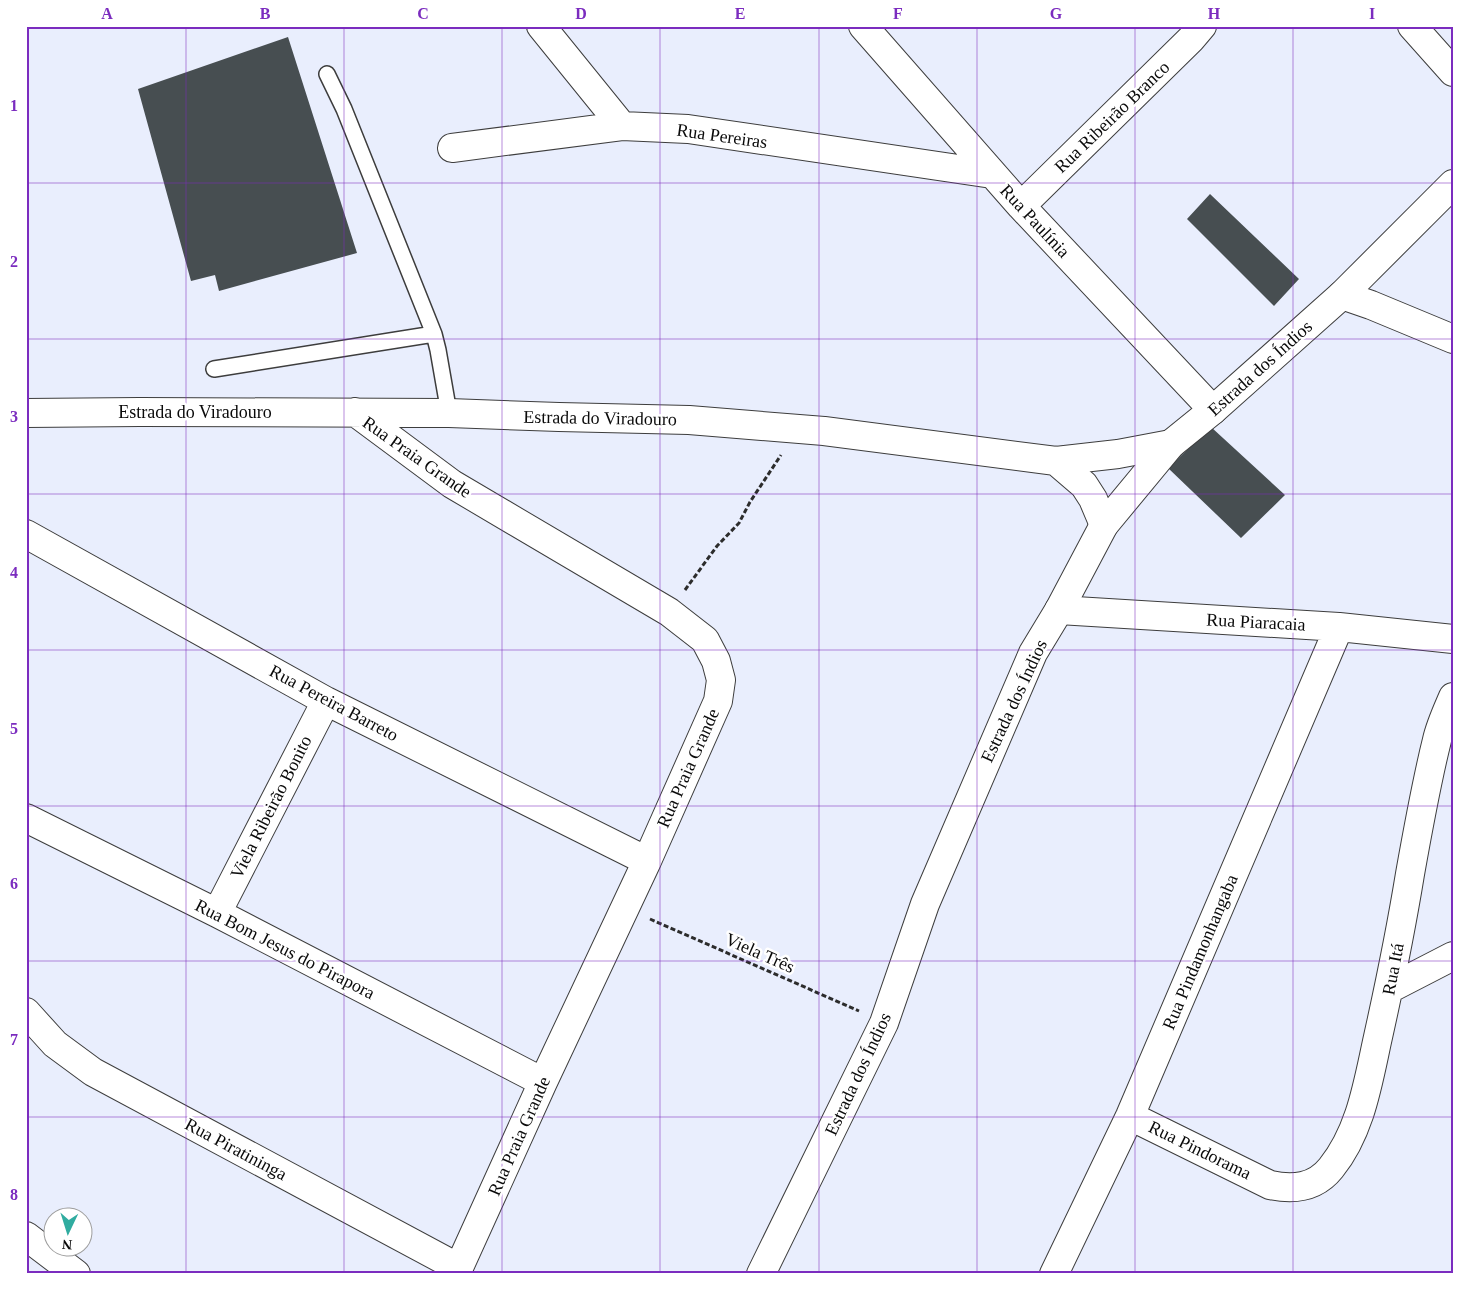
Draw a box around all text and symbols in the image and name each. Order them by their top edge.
text: A [101,5,113,22]
text: B [260,5,271,22]
text: C [417,5,429,22]
text: D [575,5,587,22]
text: E [735,5,745,22]
text: F [893,5,903,22]
text: G [1050,5,1063,22]
text: H [1208,5,1221,22]
text: I [1369,5,1375,22]
street label: Rua Ribeirão Branco [1050,57,1174,177]
text: 1 [10,97,18,114]
street label: Rua Pereiras [675,120,769,152]
street label: Rua Paulínia [996,180,1074,262]
text: 2 [10,253,18,270]
street label: Estrada dos Índios [1203,315,1316,420]
street label: Estrada do Viradouro [118,402,272,422]
street label: Estrada do Viradouro [523,407,677,429]
text: 3 [10,408,18,425]
street label: Rua Praia Grande [359,412,475,502]
text: 4 [10,564,18,581]
street label: Rua Piaracaia [1206,609,1306,635]
street label: Estrada dos Índios [976,636,1051,765]
street label: Rua Pereira Barreto [266,661,402,745]
street label: Rua Praia Grande [653,705,723,831]
text: 5 [10,720,18,737]
street label: Viela Ribeirão Bonito [226,732,316,882]
street label: Rua Pindamonhangaba [1158,871,1242,1033]
text: 6 [10,875,18,892]
street label: Rua Bom Jesus do Pirapora [192,895,378,1003]
street label: Viela Três [722,929,798,977]
street label: Rua Itá [1378,941,1408,997]
street label: Estrada dos Índios [820,1009,895,1138]
text: 7 [10,1031,18,1048]
street label: Rua Praia Grande [484,1073,554,1199]
street label: Rua Piratininga [182,1114,290,1184]
street label: Rua Pindorama [1146,1117,1254,1183]
text: 8 [10,1186,18,1203]
north arrow [42,1208,92,1258]
text: N [62,1237,73,1252]

